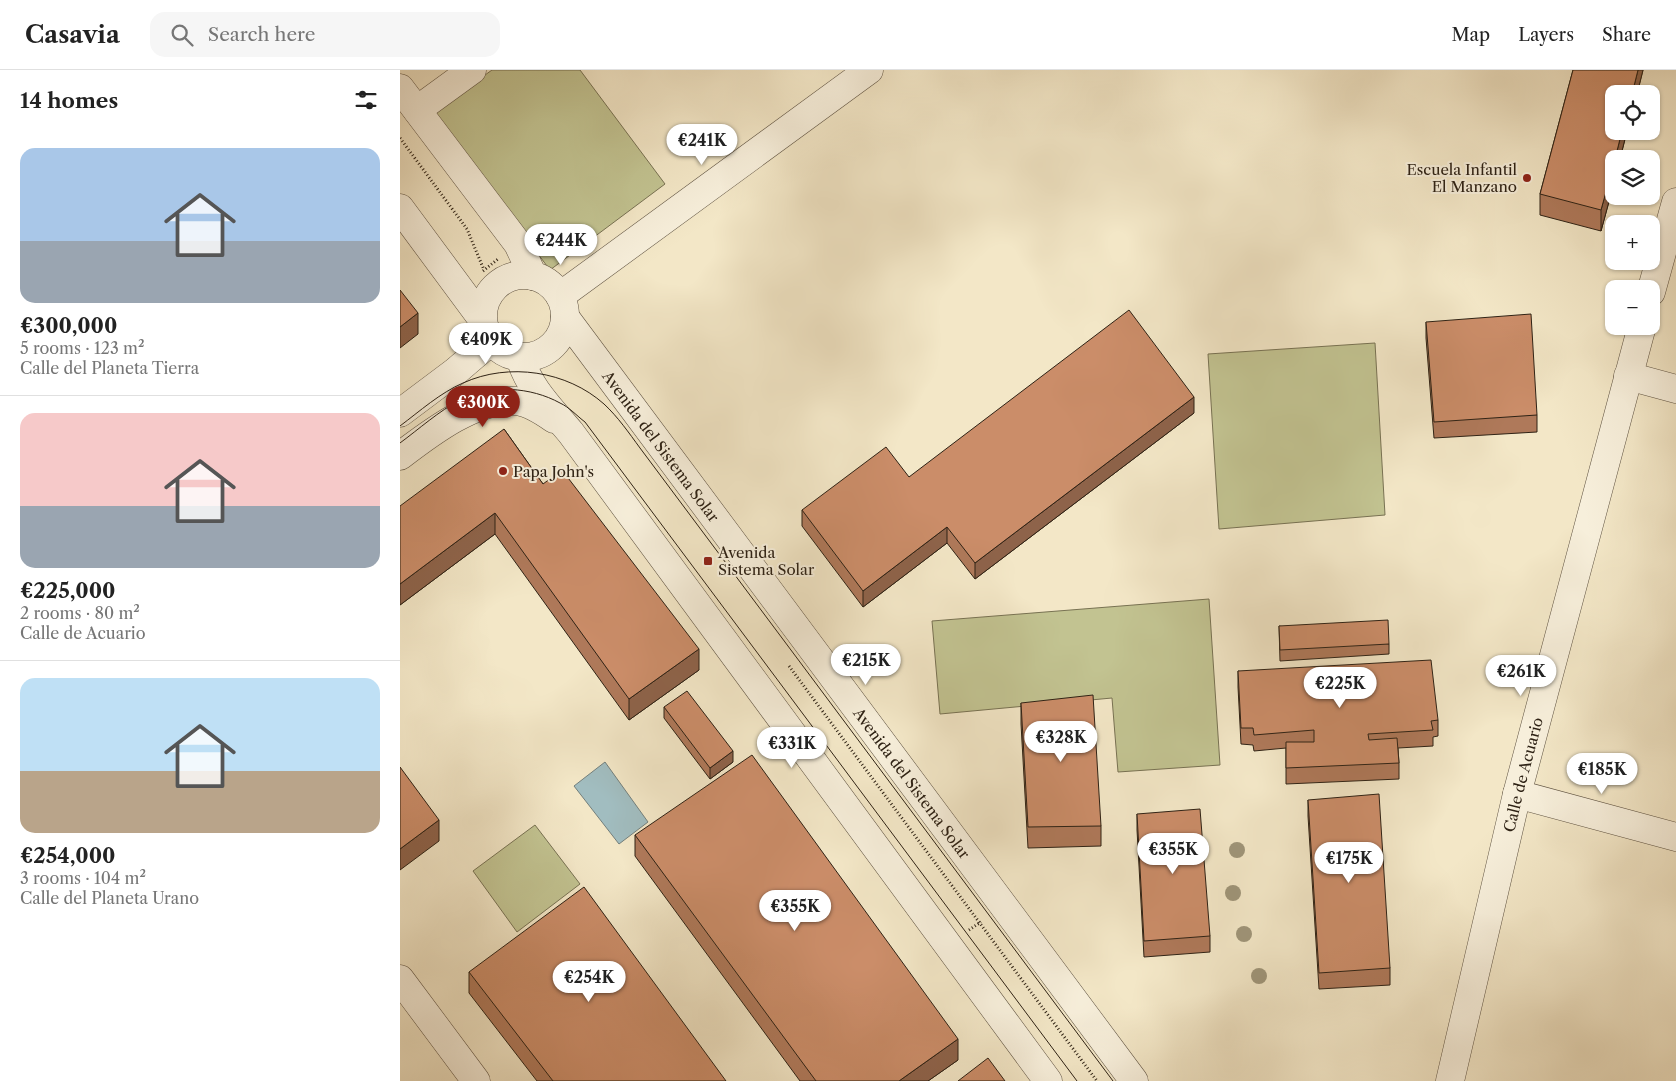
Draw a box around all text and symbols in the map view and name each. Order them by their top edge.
search box [150,12,500,57]
text: Casavia [25,20,120,49]
icon: search [168,21,196,49]
text: Search here [208,23,315,46]
text: Map [1452,24,1490,46]
text: Layers [1518,24,1574,46]
text: Share [1602,24,1651,46]
map controls [1605,85,1660,335]
button: locate [1605,85,1660,140]
icon: filters [352,86,380,114]
text: 14 homes [20,88,118,113]
pin: €241K [667,124,737,166]
text: €241K [677,130,727,150]
button: layers [1605,150,1660,205]
place label: Escuela Infantil El Manzano [1406,160,1518,196]
marker: Escuela Infantil El Manzano [1521,172,1533,184]
icon: home [155,180,245,270]
button: + [1605,215,1660,270]
pin: €244K [526,224,596,266]
text: €244K [535,230,587,250]
button: − [1605,280,1660,335]
text: €300,000 [20,313,117,338]
pin: €409K [451,322,521,365]
text: €409K [460,329,512,349]
text: 5 rooms · 123 m² [20,338,144,358]
text: Calle del Planeta Tierra [20,358,199,378]
street label: Avenida del Sistema Solar [598,366,724,526]
pin: €300K [448,386,518,428]
text: €300K [457,392,509,412]
icon: home [155,446,245,536]
place label: Papa John's [513,462,594,481]
marker: Papa John's [497,465,509,477]
place label: Avenida Sistema Solar [717,543,815,579]
marker: Avenida Sistema Solar [702,555,714,567]
text: €225,000 [20,578,115,603]
text: 2 rooms · 80 m² [20,603,140,623]
text: Calle de Acuario [20,623,146,643]
pin: €215K [831,644,901,686]
text: €215K [842,650,890,670]
pin: €261K [1486,654,1556,697]
text: €261K [1496,661,1546,681]
pin: €225K [1305,666,1375,709]
text: €225K [1315,673,1365,693]
street label: Avenida del Sistema Solar [849,703,975,863]
icon: home [155,711,245,801]
street label: Calle de Acuario [1499,715,1547,834]
pin: €328K [1026,720,1096,763]
pin: €331K [757,726,827,769]
text: €328K [1035,727,1087,747]
text: €331K [768,733,816,753]
pin: €185K [1567,752,1637,795]
text: €185K [1578,759,1626,779]
pin: €355K [1138,832,1208,875]
text: €355K [1148,839,1198,859]
pin: €175K [1314,842,1384,884]
text: €254,000 [20,843,115,868]
text: €175K [1325,848,1373,868]
text: 3 rooms · 104 m² [20,868,146,888]
text: Calle del Planeta Urano [20,888,199,908]
pin: €355K [760,890,830,932]
text: €355K [770,896,820,916]
pin: €254K [554,960,624,1003]
text: €254K [564,967,614,987]

